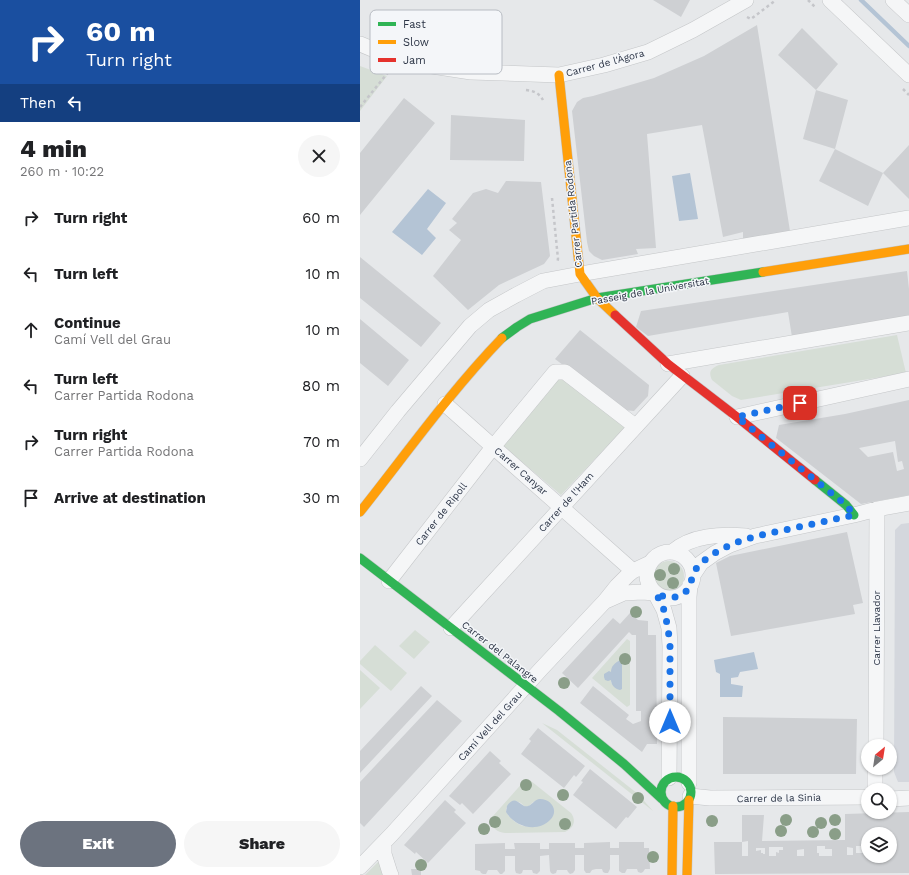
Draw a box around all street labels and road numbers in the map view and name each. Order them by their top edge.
street label: Carrer de l'Àgora [565,47,646,79]
street label: Carrer Partida Rodona [562,160,584,268]
street label: Passeig de la Universitat [590,275,710,307]
street label: Carrer Canyar [492,445,550,497]
street label: Carrer de l'Ham [536,470,596,534]
street label: Carrer de Ripoll [413,480,469,548]
street label: Carrer Llavador [871,590,882,666]
street label: Carrer del Palangre [460,619,540,685]
street label: Camí Vell del Grau [456,689,524,763]
street label: Carrer de la Sinia [737,792,822,804]

